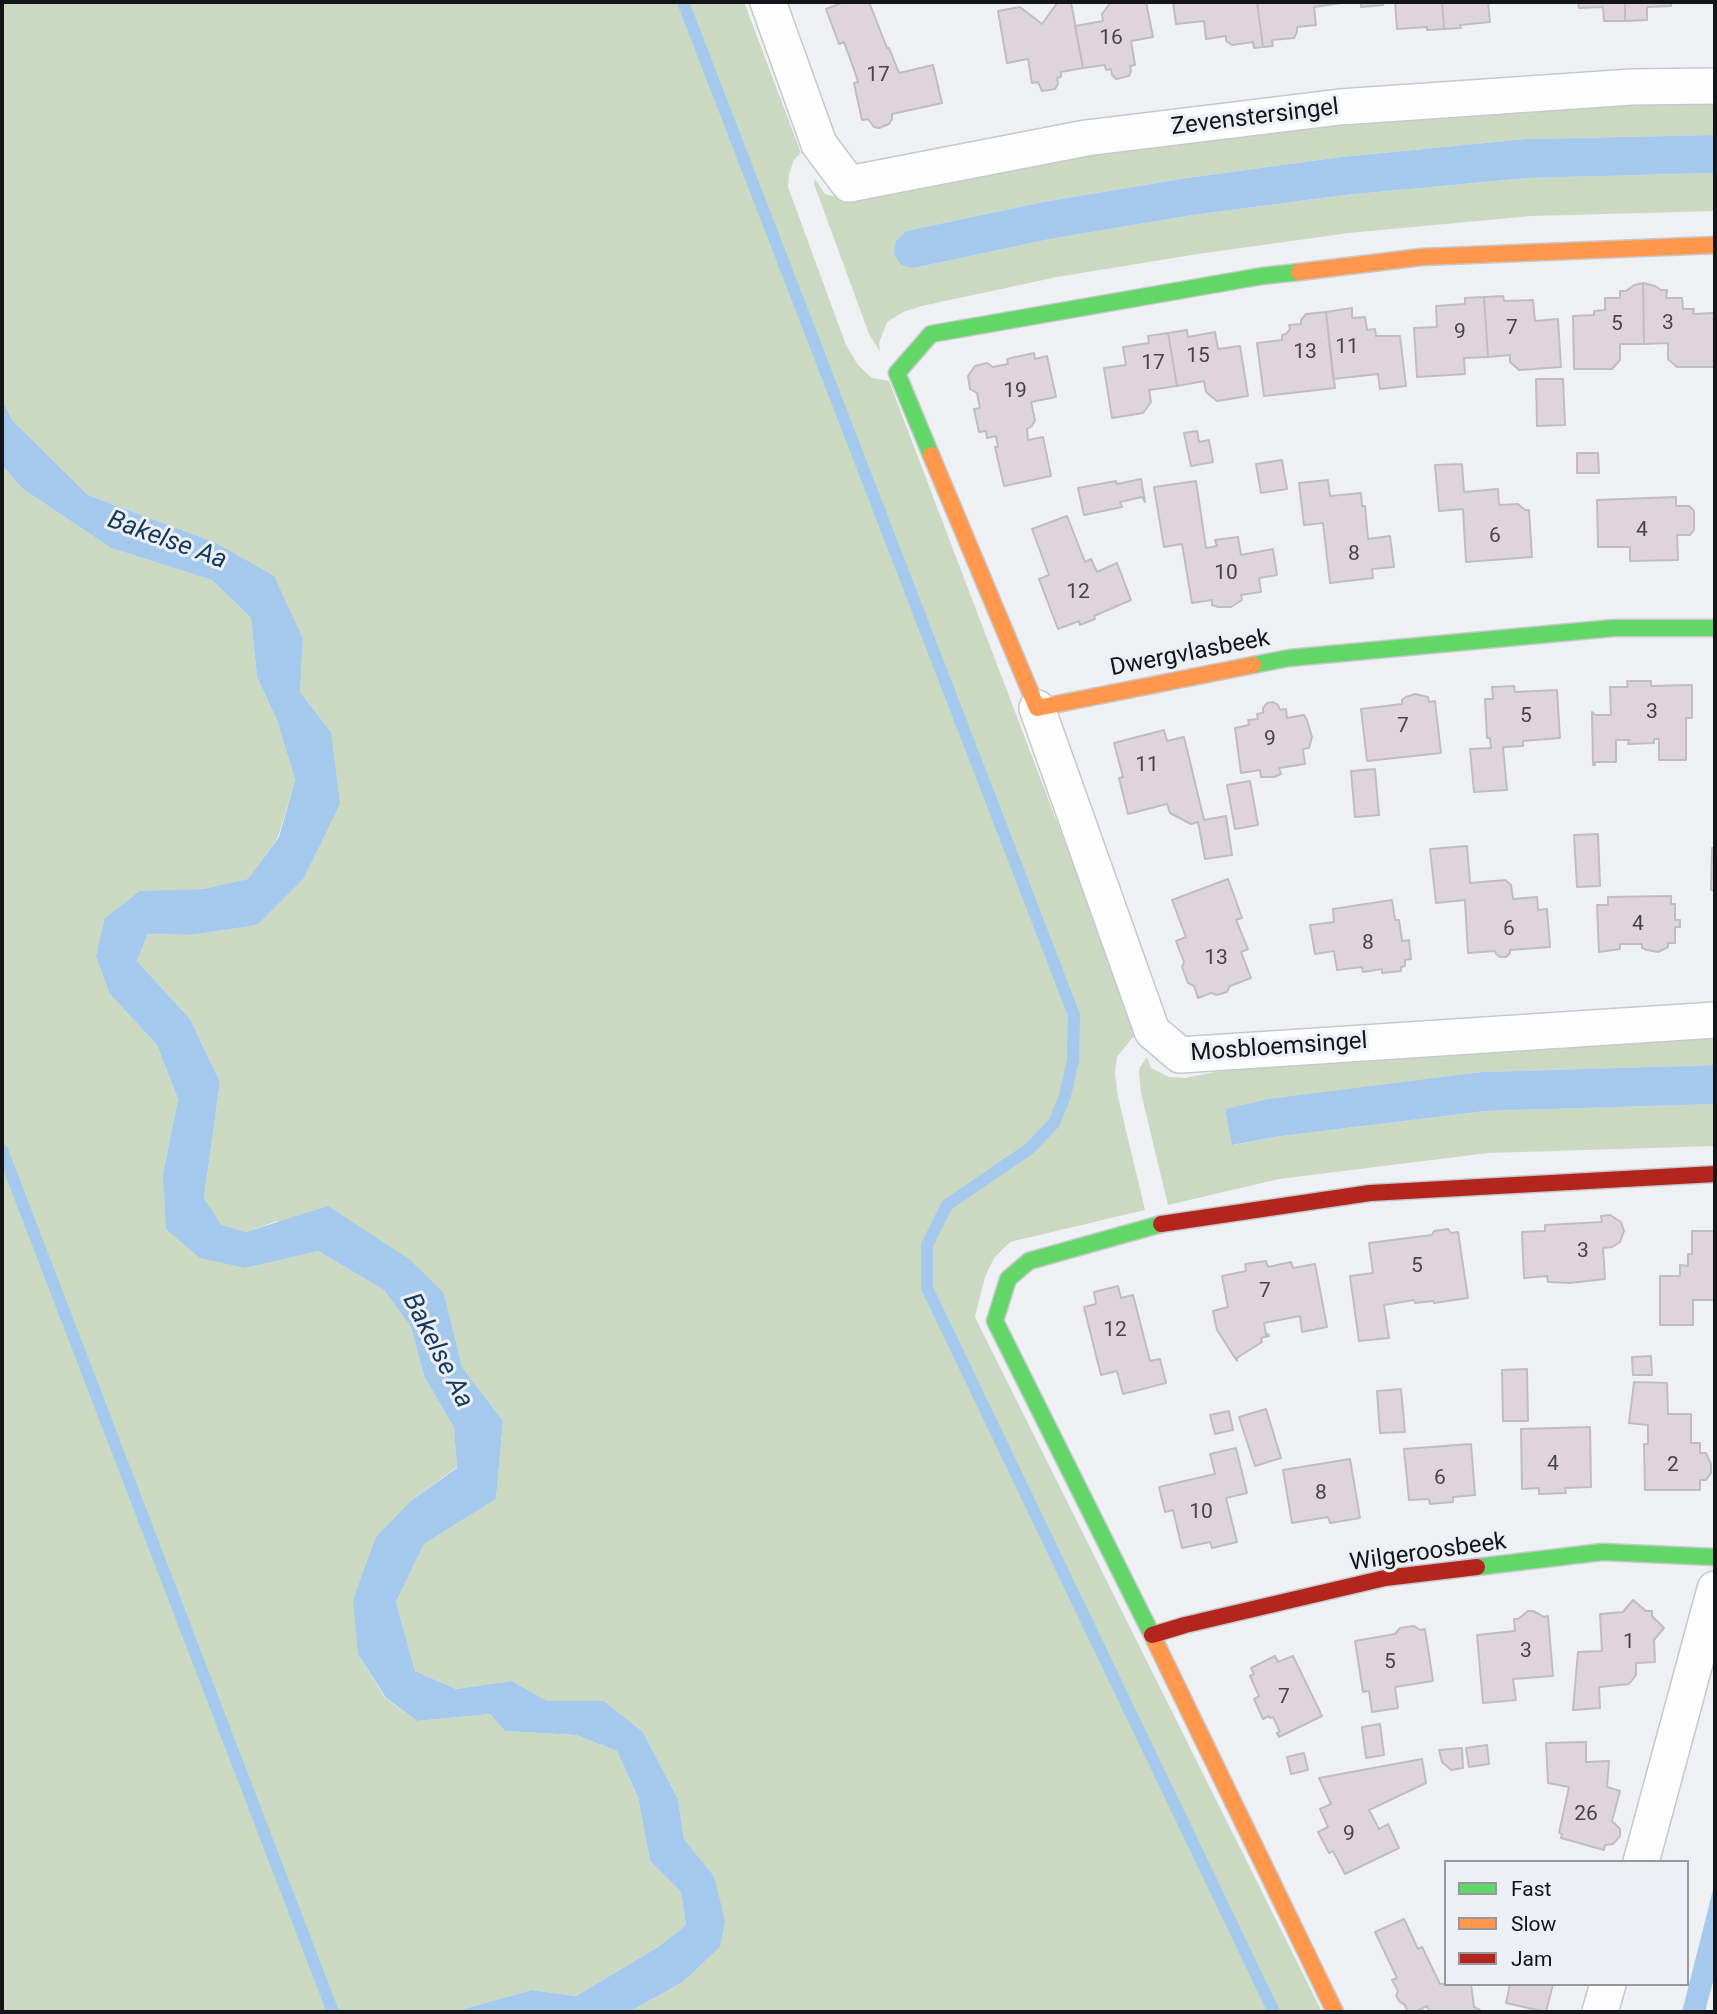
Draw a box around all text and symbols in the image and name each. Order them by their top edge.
house number: 16 [1099,26,1123,52]
house number: 17 [866,63,890,89]
street label: Zevenstersingel [1169,93,1341,143]
house number: 3 [1662,311,1674,337]
house number: 5 [1611,312,1623,338]
house number: 7 [1506,316,1518,342]
house number: 9 [1454,320,1466,346]
house number: 11 [1335,335,1359,361]
house number: 13 [1293,340,1317,366]
house number: 15 [1186,344,1210,370]
house number: 17 [1141,351,1165,377]
house number: 19 [1003,379,1027,405]
water label: Bakelse Aa [103,505,231,577]
house number: 4 [1636,518,1648,544]
house number: 6 [1489,524,1501,550]
house number: 8 [1348,542,1360,568]
house number: 10 [1214,561,1238,587]
house number: 12 [1066,580,1090,606]
street label: Dwergvlasbeek [1108,624,1272,684]
house number: 3 [1646,700,1658,726]
house number: 5 [1520,704,1532,730]
house number: 7 [1397,714,1409,740]
house number: 9 [1264,727,1276,753]
house number: 11 [1135,753,1159,779]
house number: 4 [1632,912,1644,938]
house number: 6 [1503,917,1515,943]
house number: 8 [1362,931,1374,957]
house number: 13 [1204,946,1228,972]
street label: Mosbloemsingel [1190,1027,1368,1069]
house number: 3 [1577,1239,1589,1265]
house number: 5 [1411,1254,1423,1280]
house number: 7 [1259,1279,1271,1305]
water label: Bakelse Aa [395,1288,479,1414]
house number: 12 [1103,1318,1127,1344]
house number: 4 [1547,1452,1559,1478]
house number: 2 [1667,1453,1679,1479]
house number: 6 [1434,1466,1446,1492]
house number: 8 [1315,1481,1327,1507]
house number: 10 [1189,1500,1213,1526]
street label: Wilgeroosbeek [1348,1528,1508,1578]
house number: 1 [1623,1630,1635,1656]
house number: 3 [1520,1639,1532,1665]
house number: 5 [1384,1650,1396,1676]
house number: 7 [1278,1685,1290,1711]
house number: 26 [1574,1802,1598,1828]
house number: 9 [1343,1822,1355,1848]
legend [1444,1860,1689,1986]
text: Fast [1511,1877,1551,1901]
text: Slow [1511,1912,1556,1936]
text: Jam [1511,1947,1552,1971]

